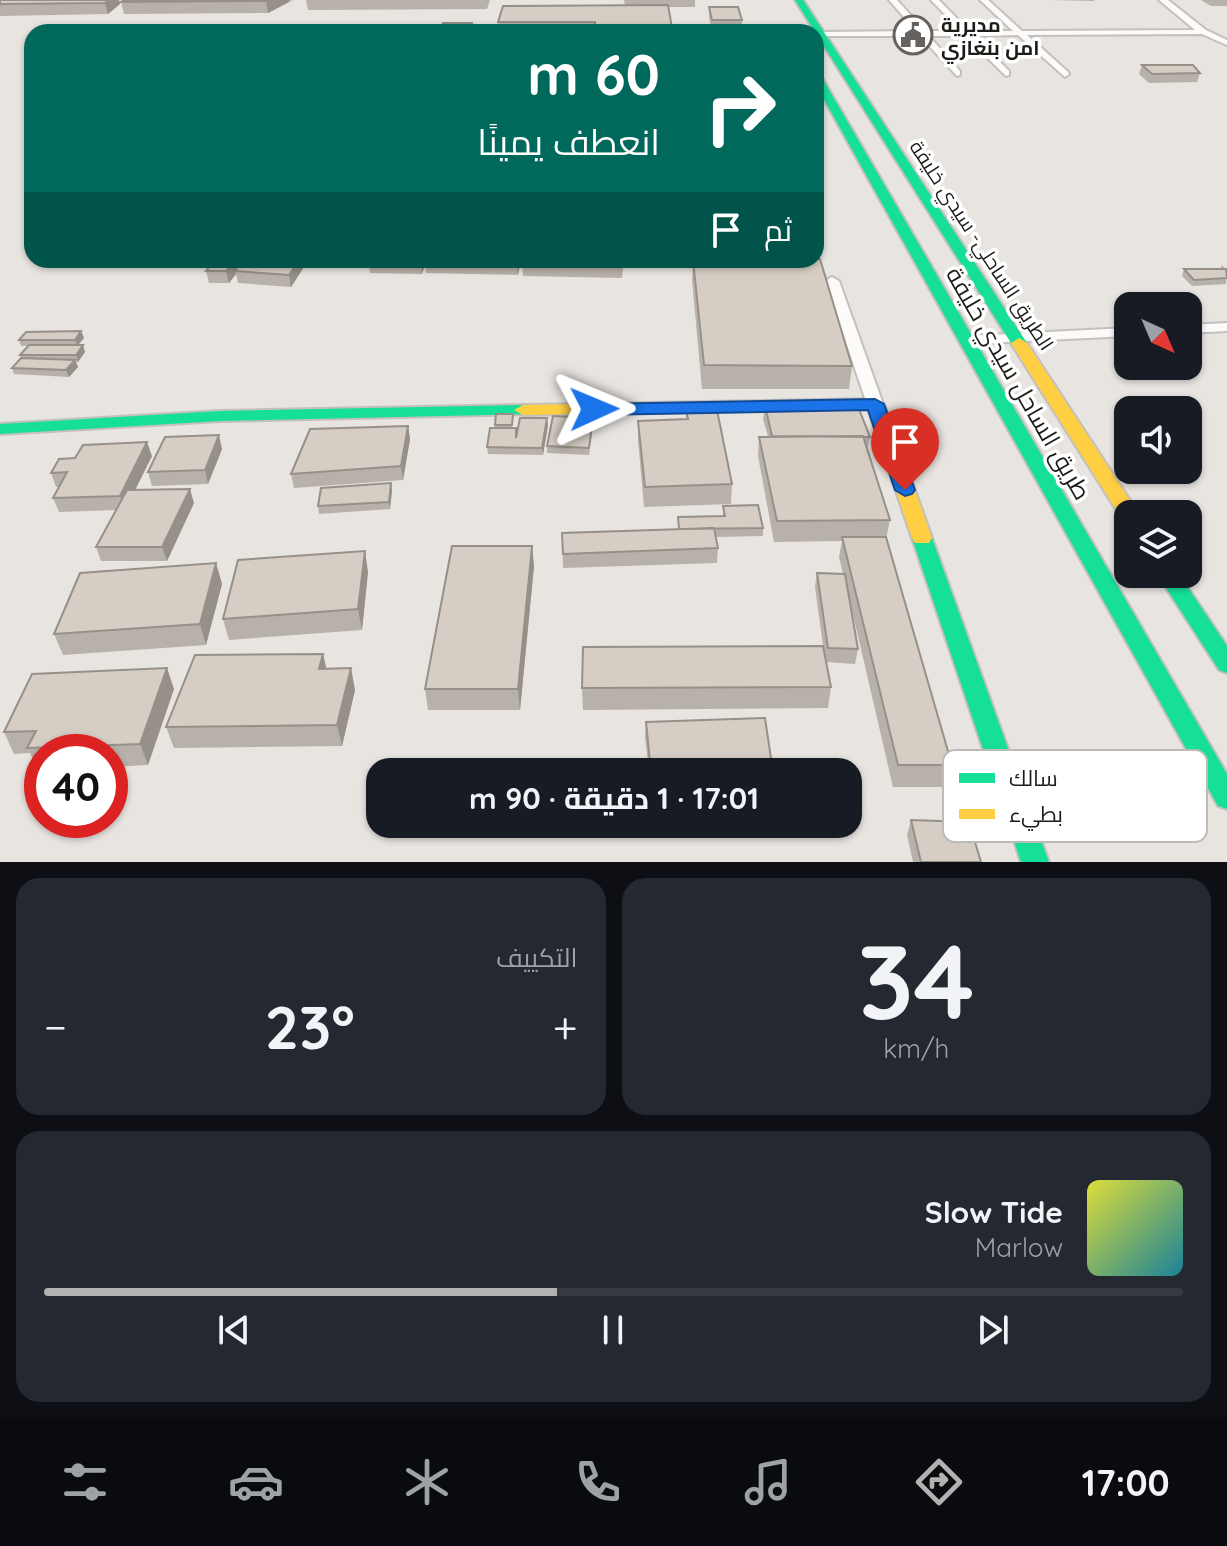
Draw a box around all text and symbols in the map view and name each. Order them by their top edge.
place label: مديرية امن بنغازي [941,12,1039,64]
public building icon: مديرية امن بنغازي [892,14,934,56]
text: 60 m [527,39,660,109]
icon: right [688,56,792,160]
text: انعطف يمينًا [477,119,660,164]
street label: الطريق الساحلي- سيدي خليفة [901,135,1059,357]
icon: arrive [704,208,748,252]
text: ثم [764,211,792,249]
street label: طريق الساحل سيدي خليفة [937,261,1098,507]
north arrow [1114,292,1202,380]
map controls [1114,292,1202,588]
position arrow [552,367,636,451]
button: sound [1114,396,1202,484]
pin [871,408,939,490]
icon: arrive [883,420,927,464]
button: layers [1114,500,1202,588]
speed limit sign: 40 [24,734,128,838]
legend [943,750,1207,842]
text: سالك [1009,764,1058,792]
text: 17:01 · 1 دقيقة · 90 m [469,779,759,817]
text: بطيء [1009,800,1063,831]
text: 34 [858,915,975,1045]
text: التكييف [496,941,578,974]
text: 23° [265,989,355,1064]
text: − [44,999,67,1054]
text: + [553,999,577,1054]
text: km/h [883,1032,949,1065]
text: Slow Tide [925,1193,1063,1231]
text: Marlow [975,1231,1063,1264]
icon: previous [212,1308,256,1352]
icon: pause [591,1308,635,1352]
icon: next [971,1308,1015,1352]
icon: filters [57,1454,113,1510]
icon: car [228,1454,284,1510]
icon: climate [399,1454,455,1510]
icon: phone [570,1454,626,1510]
icon: music [740,1454,796,1510]
icon: directions [911,1454,967,1510]
text: 17:00 [1082,1460,1170,1505]

